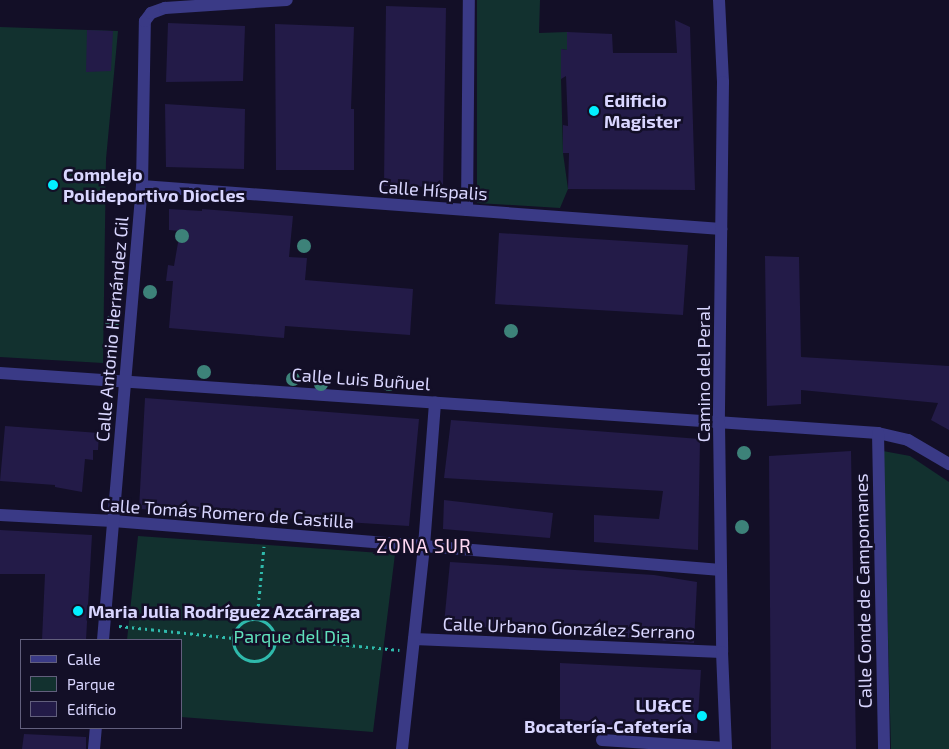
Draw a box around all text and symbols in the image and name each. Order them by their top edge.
place label: Edificio Magister [604,90,681,132]
marker: Edificio Magister [588,105,600,117]
place label: Complejo Polideportivo Diocles [63,164,245,206]
street label: Calle Híspalis [378,175,488,205]
marker: Complejo Polideportivo Diocles [47,179,59,191]
street label: Calle Antonio Hernández Gil [91,215,133,443]
street label: Camino del Peral [692,305,714,443]
street label: Calle Luis Buñuel [291,363,431,395]
street label: Calle Conde de Campomanes [850,473,876,709]
street label: Calle Tomás Romero de Castilla [99,493,355,533]
district label: ZONA SUR [375,535,473,557]
place label: Maria Julia Rodríguez Azcárraga [88,600,361,622]
marker: Maria Julia Rodríguez Azcárraga [72,605,84,617]
street label: Calle Urbano González Serrano [442,613,696,643]
park label: Parque del Dia [233,625,351,647]
legend [20,639,182,729]
text: Calle [67,650,101,668]
text: Parque [67,675,115,693]
place label: LU&CE Bocatería-Cafetería [524,695,692,738]
text: Edificio [67,700,116,718]
marker: LU&CE Bocatería-Cafetería [696,710,708,722]

